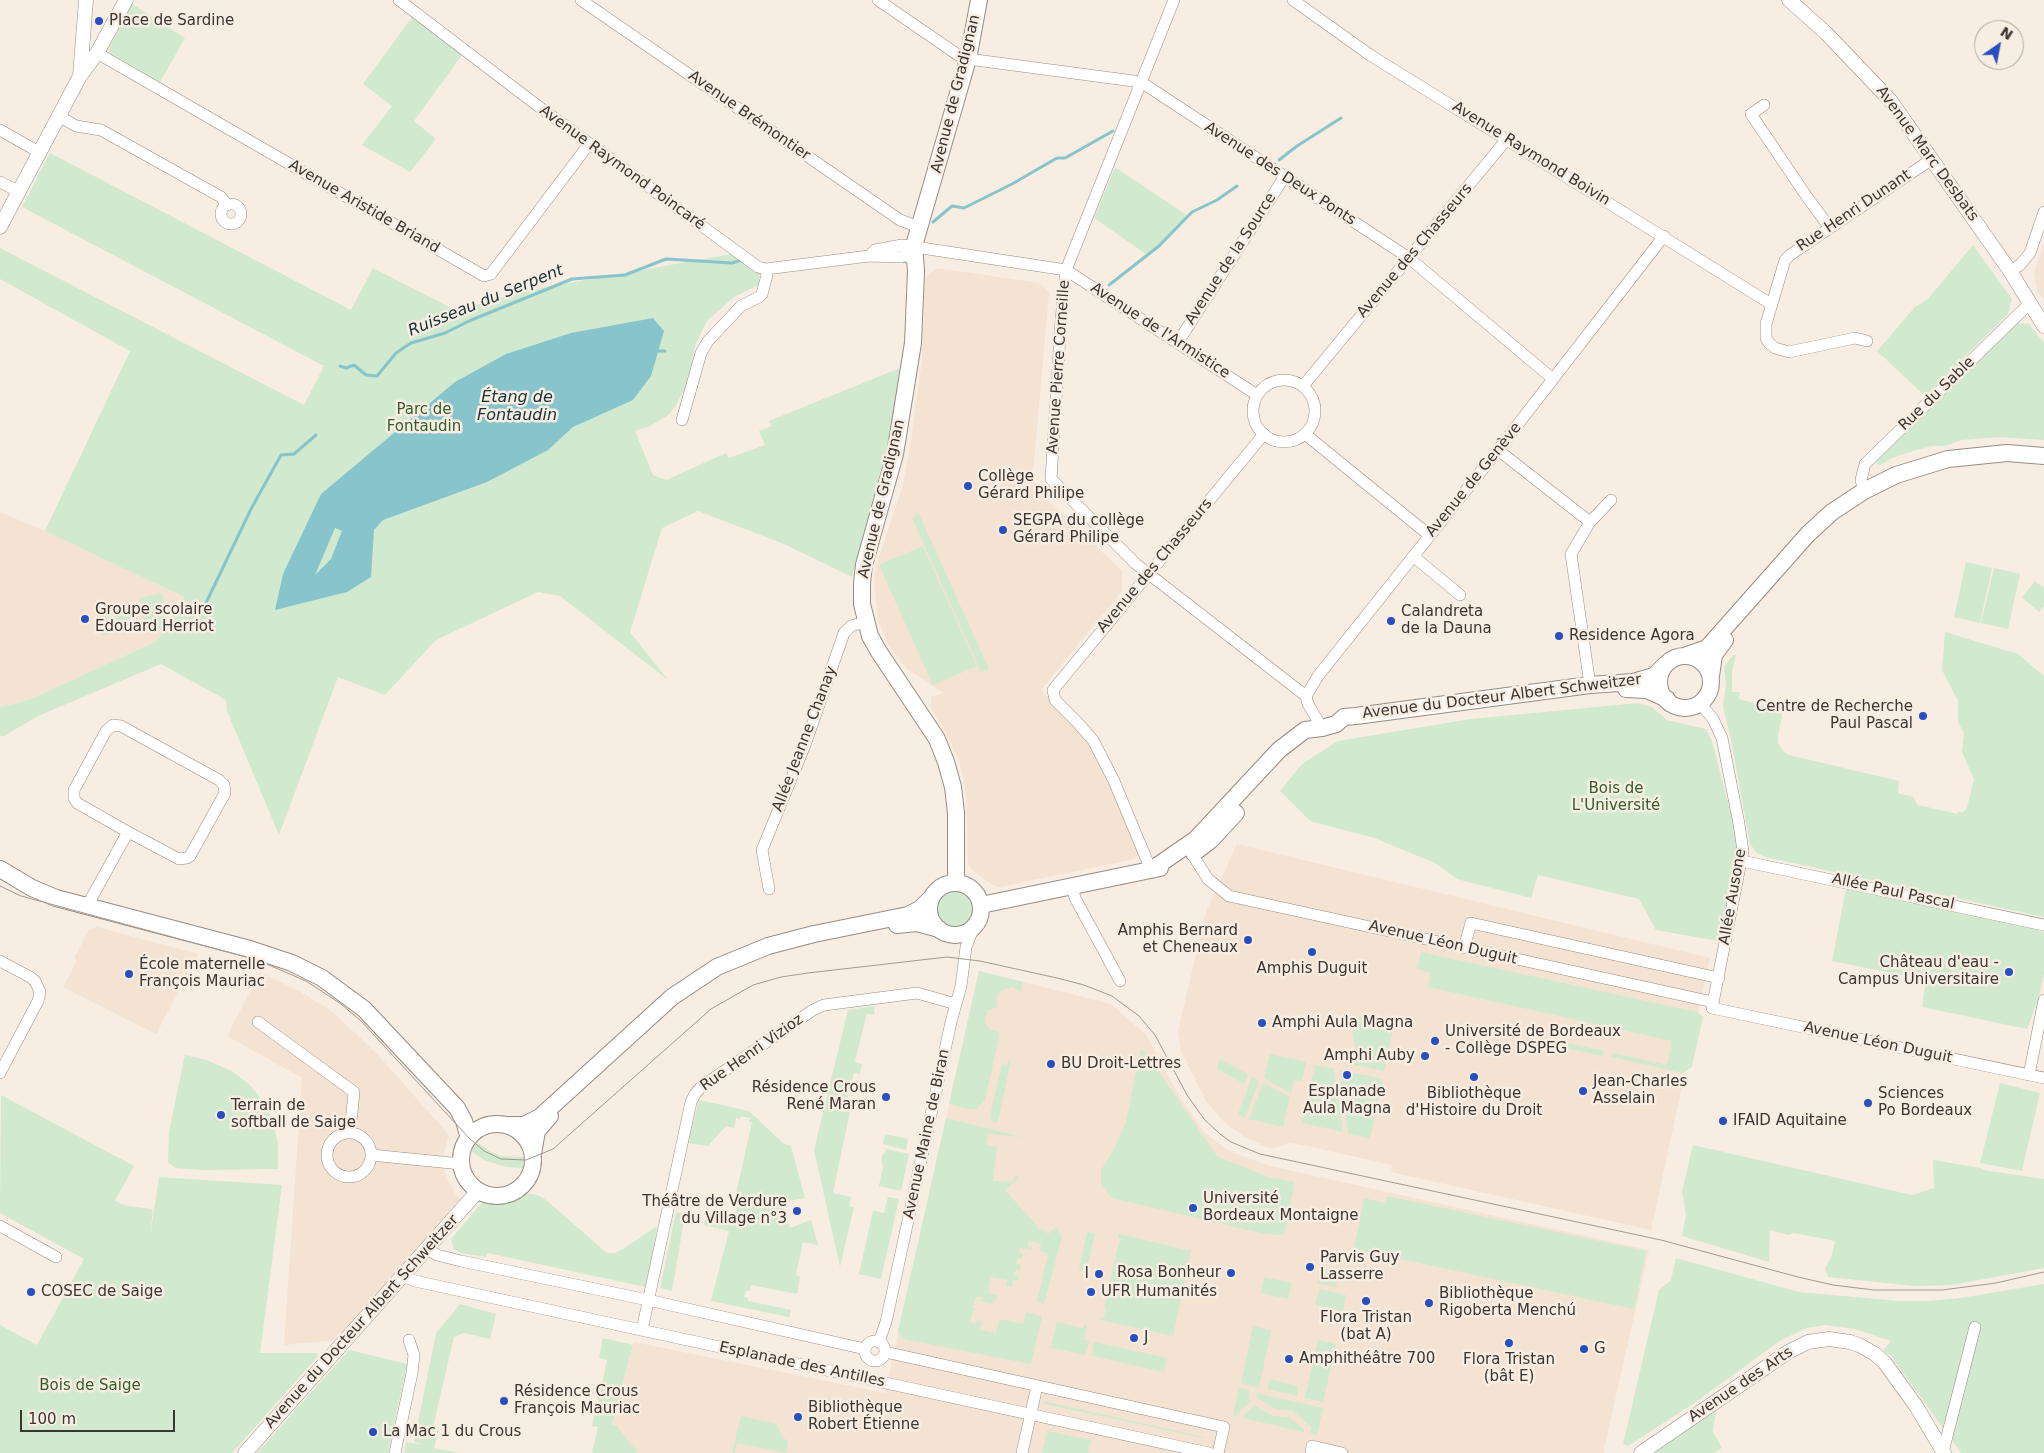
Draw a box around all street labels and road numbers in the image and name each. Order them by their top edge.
street label: Avenue de Gradignan [928,13,984,175]
street label: Avenue Brémontier [685,67,813,165]
street label: Avenue Marc Desbats [1872,83,1982,225]
street label: Avenue Raymond Boivin [1449,98,1613,210]
street label: Avenue Raymond Poincaré [536,102,708,234]
street label: Avenue des Deux Ponts [1201,118,1359,230]
street label: Avenue Aristide Briand [285,156,443,258]
street label: Rue Henri Dunant [1794,166,1914,256]
street label: Avenue des Chasseurs [1354,180,1476,322]
street label: Avenue de la Source [1182,190,1280,328]
street label: Avenue Pierre Corneille [1044,279,1074,455]
street label: Avenue de l'Armistice [1087,279,1233,383]
street label: Rue du Sable [1895,353,1979,435]
street label: Avenue de Gradignan [855,418,909,580]
street label: Avenue de Genève [1422,419,1526,541]
street label: Avenue des Chasseurs [1094,495,1216,637]
street label: Allée Jeanne Chanay [769,664,841,814]
street label: Avenue du Docteur Albert Schweitzer [1361,671,1643,723]
street label: Allée Ausone [1716,848,1750,946]
street label: Allée Paul Pascal [1830,870,1956,914]
street label: Avenue Léon Duguit [1367,917,1519,969]
street label: Rue Henri Vizioz [697,1011,807,1095]
street label: Avenue Léon Duguit [1802,1018,1954,1068]
street label: Avenue Maine de Biran [900,1047,954,1221]
street label: Avenue du Docteur Albert Schweitzer [261,1212,463,1432]
street label: Esplanade des Antilles [718,1339,886,1391]
street label: Avenue des Arts [1685,1343,1797,1427]

